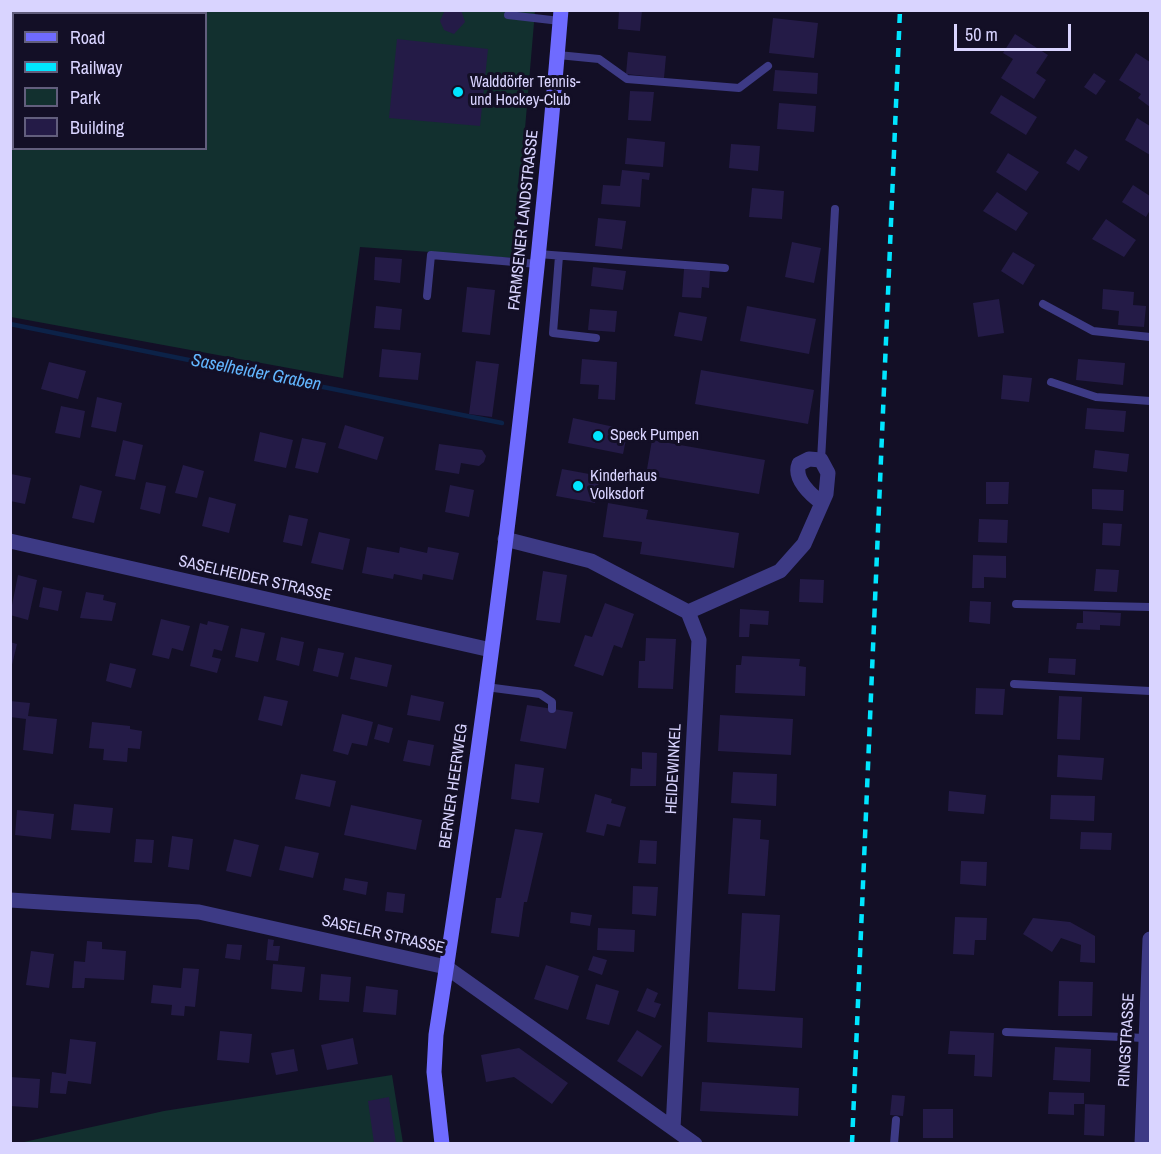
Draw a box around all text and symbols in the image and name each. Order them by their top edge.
legend [12,12,207,150]
scale bar [957,12,1074,50]
text: 50 m [965,22,998,47]
text: Road [70,25,105,50]
text: Railway [70,55,123,80]
place label: Walddörfer Tennis- und Hockey-Club [470,73,580,111]
text: Park [70,85,100,110]
marker: Walddörfer Tennis- und Hockey-Club [451,85,465,99]
text: Building [70,115,124,140]
street label: FARMSENER LANDSTRASSE [505,129,543,311]
water label: Saselheider Graben [189,350,323,396]
place label: Speck Pumpen [610,426,699,446]
marker: Speck Pumpen [591,429,605,443]
place label: Kinderhaus Volksdorf [590,467,657,505]
marker: Kinderhaus Volksdorf [571,479,585,493]
street label: SASELHEIDER STRASSE [176,552,334,606]
street label: BERNER HEERWEG [436,722,472,850]
street label: HEIDEWINKEL [662,723,686,815]
street label: SASELER STRASSE [320,912,446,958]
street label: RINGSTRASSE [1115,993,1139,1087]

